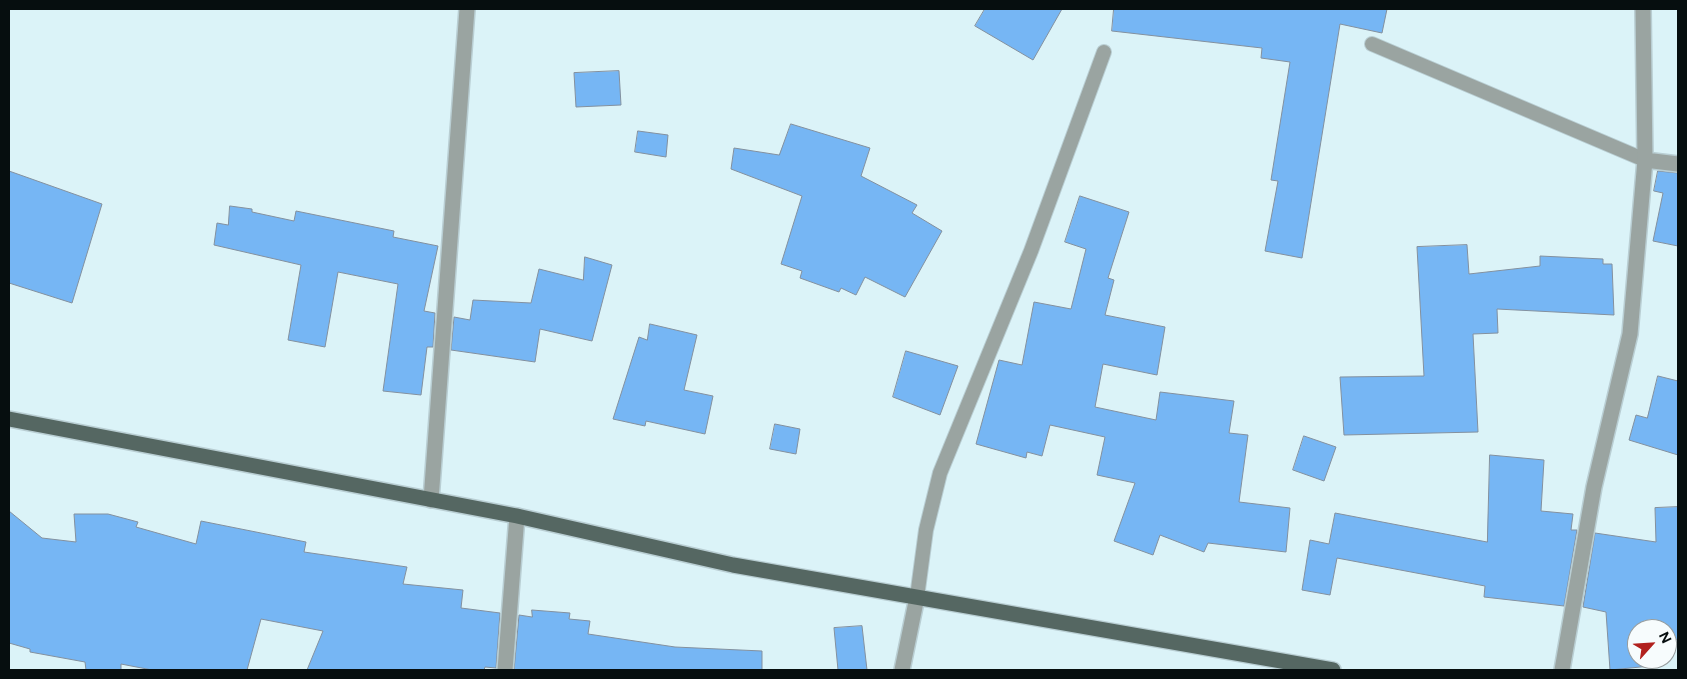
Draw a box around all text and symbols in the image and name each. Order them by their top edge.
north arrow [1627,619,1677,669]
text: N [1655,629,1675,646]

